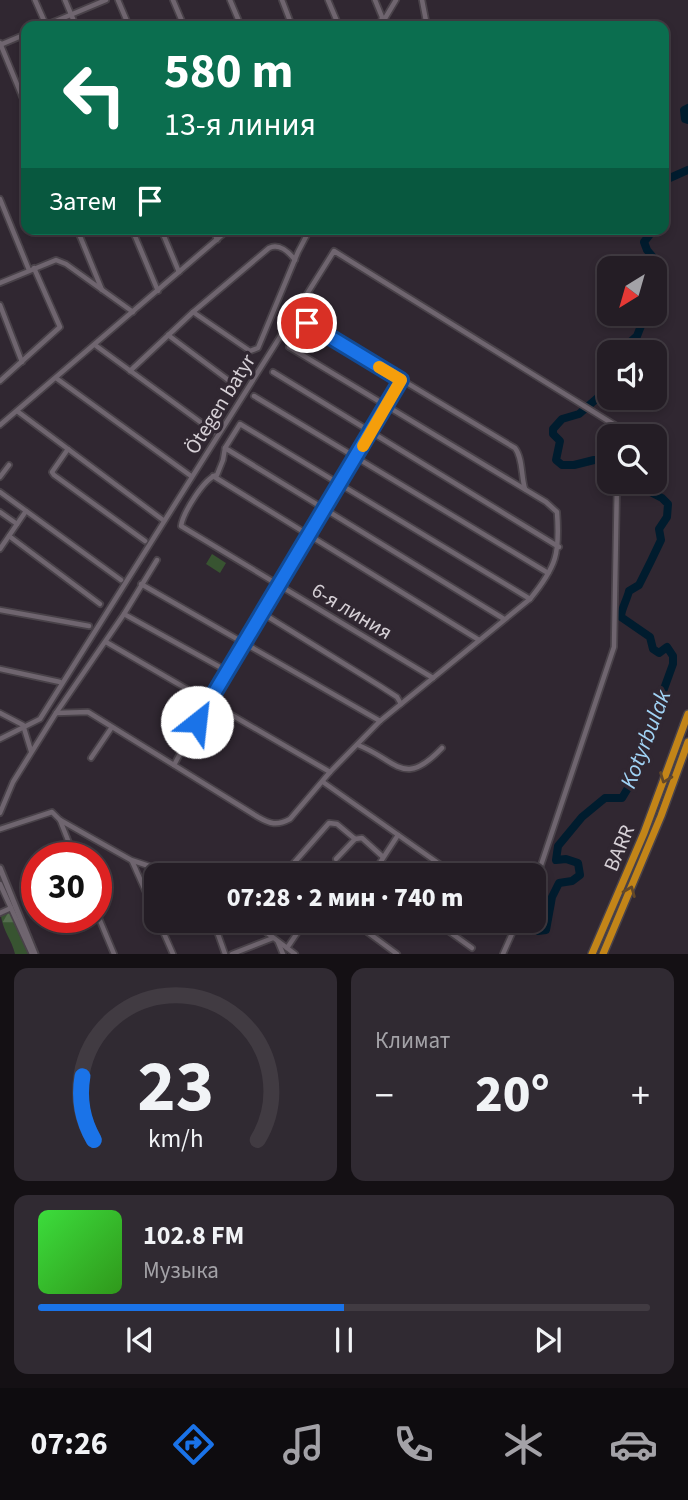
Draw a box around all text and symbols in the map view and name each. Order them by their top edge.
text: 580 m [164,37,293,107]
icon: left [49,49,140,140]
text: 13-я линия [164,102,316,148]
icon: arrive [131,182,169,220]
text: Затем [49,183,117,220]
north arrow [597,256,667,326]
map controls [597,256,667,494]
pin [277,293,337,353]
icon: arrive [288,304,326,342]
button: sound [597,340,667,410]
street label: Ötegen batyr [177,347,263,460]
button: search [597,424,667,494]
street label: 6-я линия [306,575,398,647]
water label: Kotyrbulak [612,684,680,793]
position arrow [160,685,234,759]
one-way arrow [659,772,673,784]
street label: BARR [596,820,642,876]
speed limit sign: 30 [21,842,112,933]
text: 07:28 · 2 мин · 740 m [227,879,463,916]
one-way arrow [621,886,635,898]
text: Климат [375,1024,450,1057]
text: 23 [137,1036,214,1140]
text: 20° [475,1058,550,1132]
text: − [375,1069,394,1123]
text: + [631,1069,650,1123]
text: km/h [148,1121,203,1157]
text: 102.8 FM [143,1217,244,1254]
text: Музыка [143,1254,219,1287]
icon: previous [121,1321,159,1359]
icon: pause [325,1321,363,1359]
icon: next [529,1321,567,1359]
icon: directions [169,1420,218,1469]
icon: music [279,1420,328,1469]
icon: phone [389,1420,438,1469]
icon: climate [499,1420,548,1469]
icon: car [609,1420,658,1469]
text: 07:26 [30,1421,108,1467]

